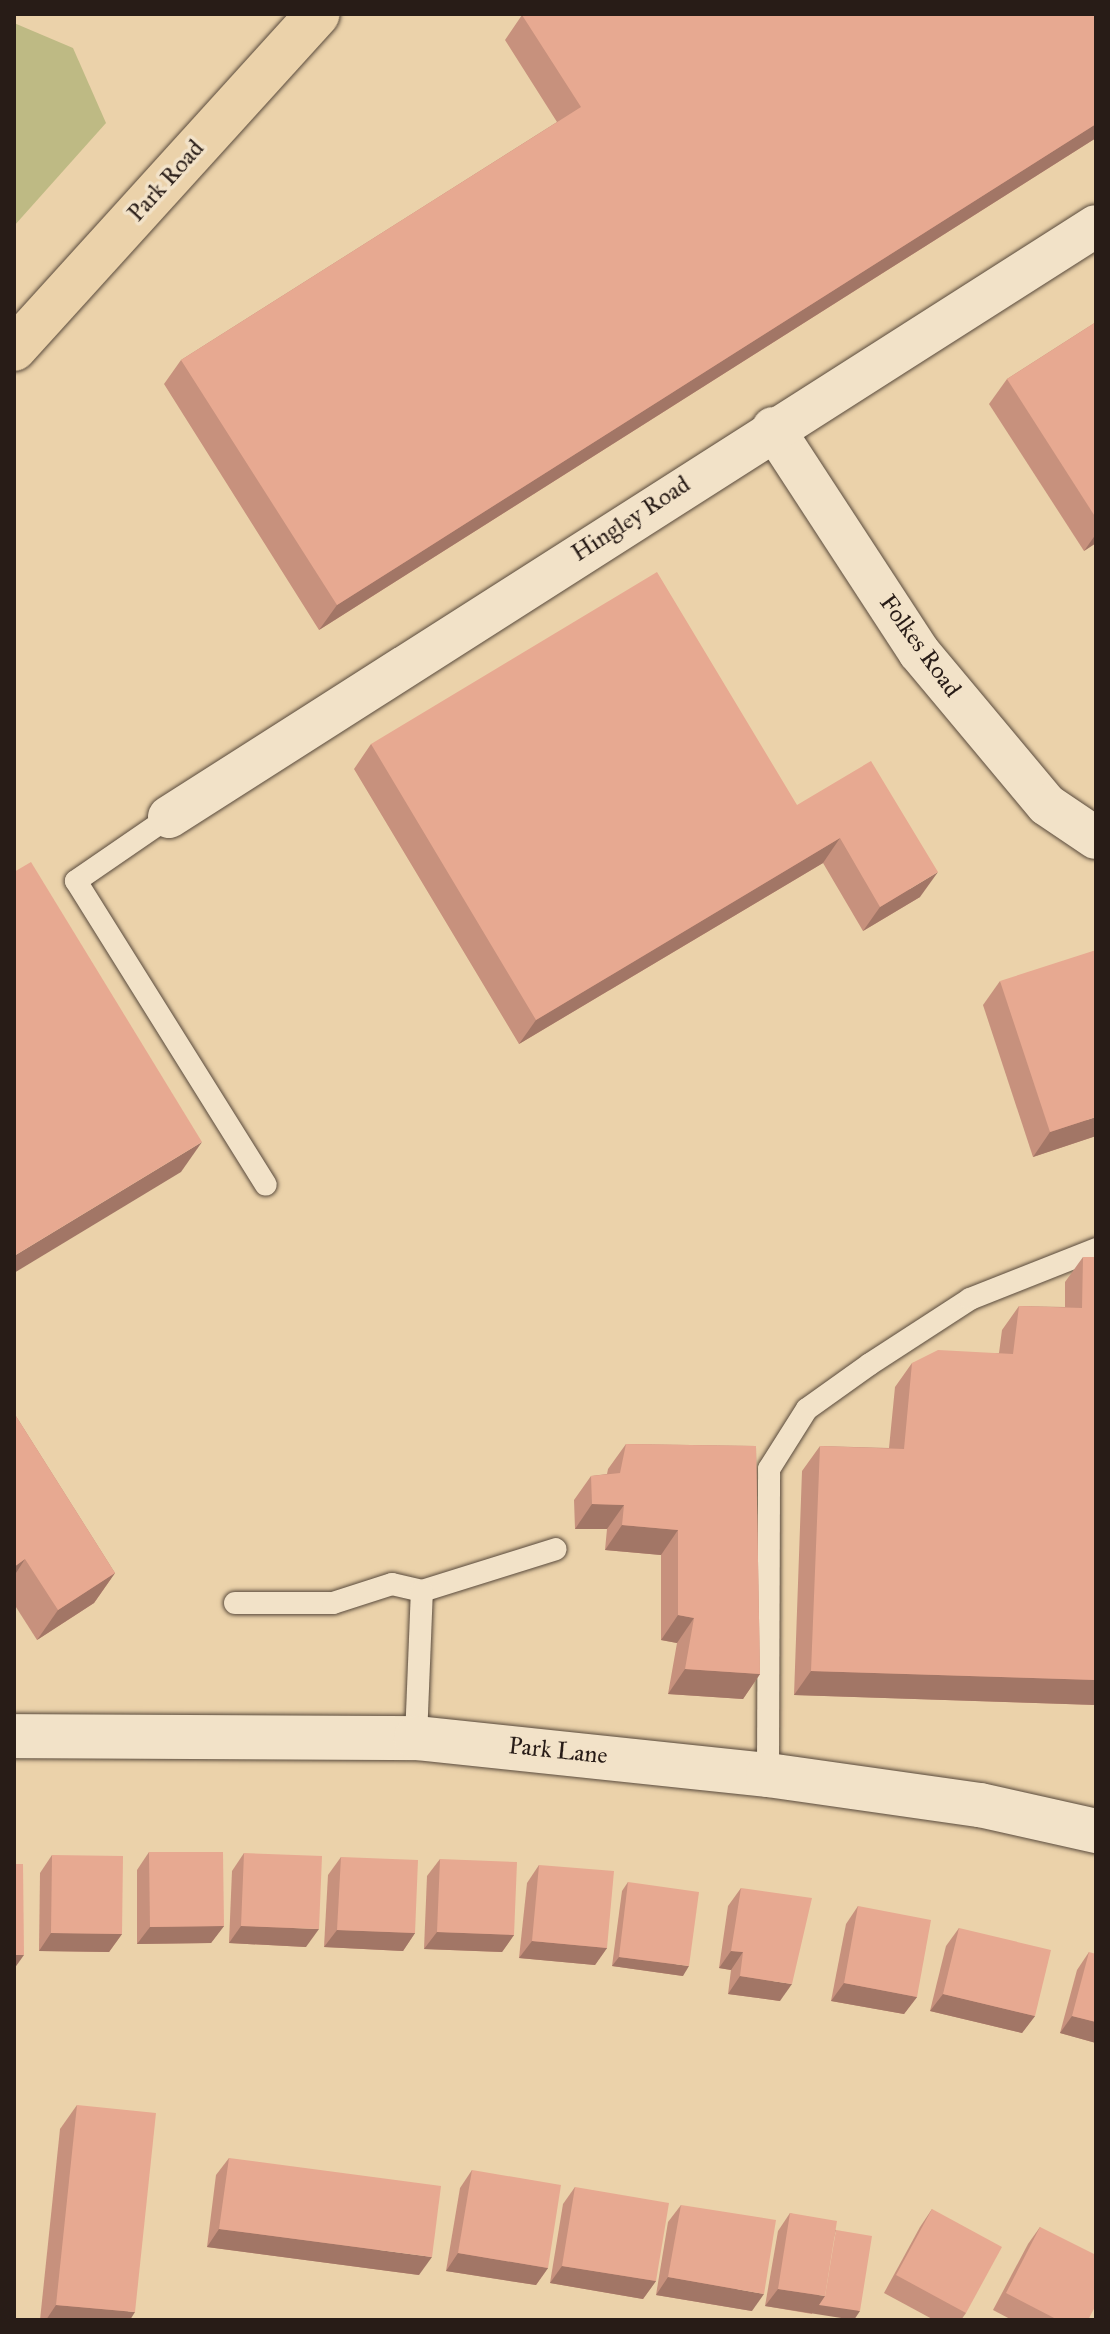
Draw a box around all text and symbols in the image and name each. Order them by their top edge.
street label: Park Road [122,134,210,228]
street label: Hingley Road [566,470,696,568]
street label: Folkes Road [873,589,967,703]
street label: Park Lane [507,1731,609,1771]

